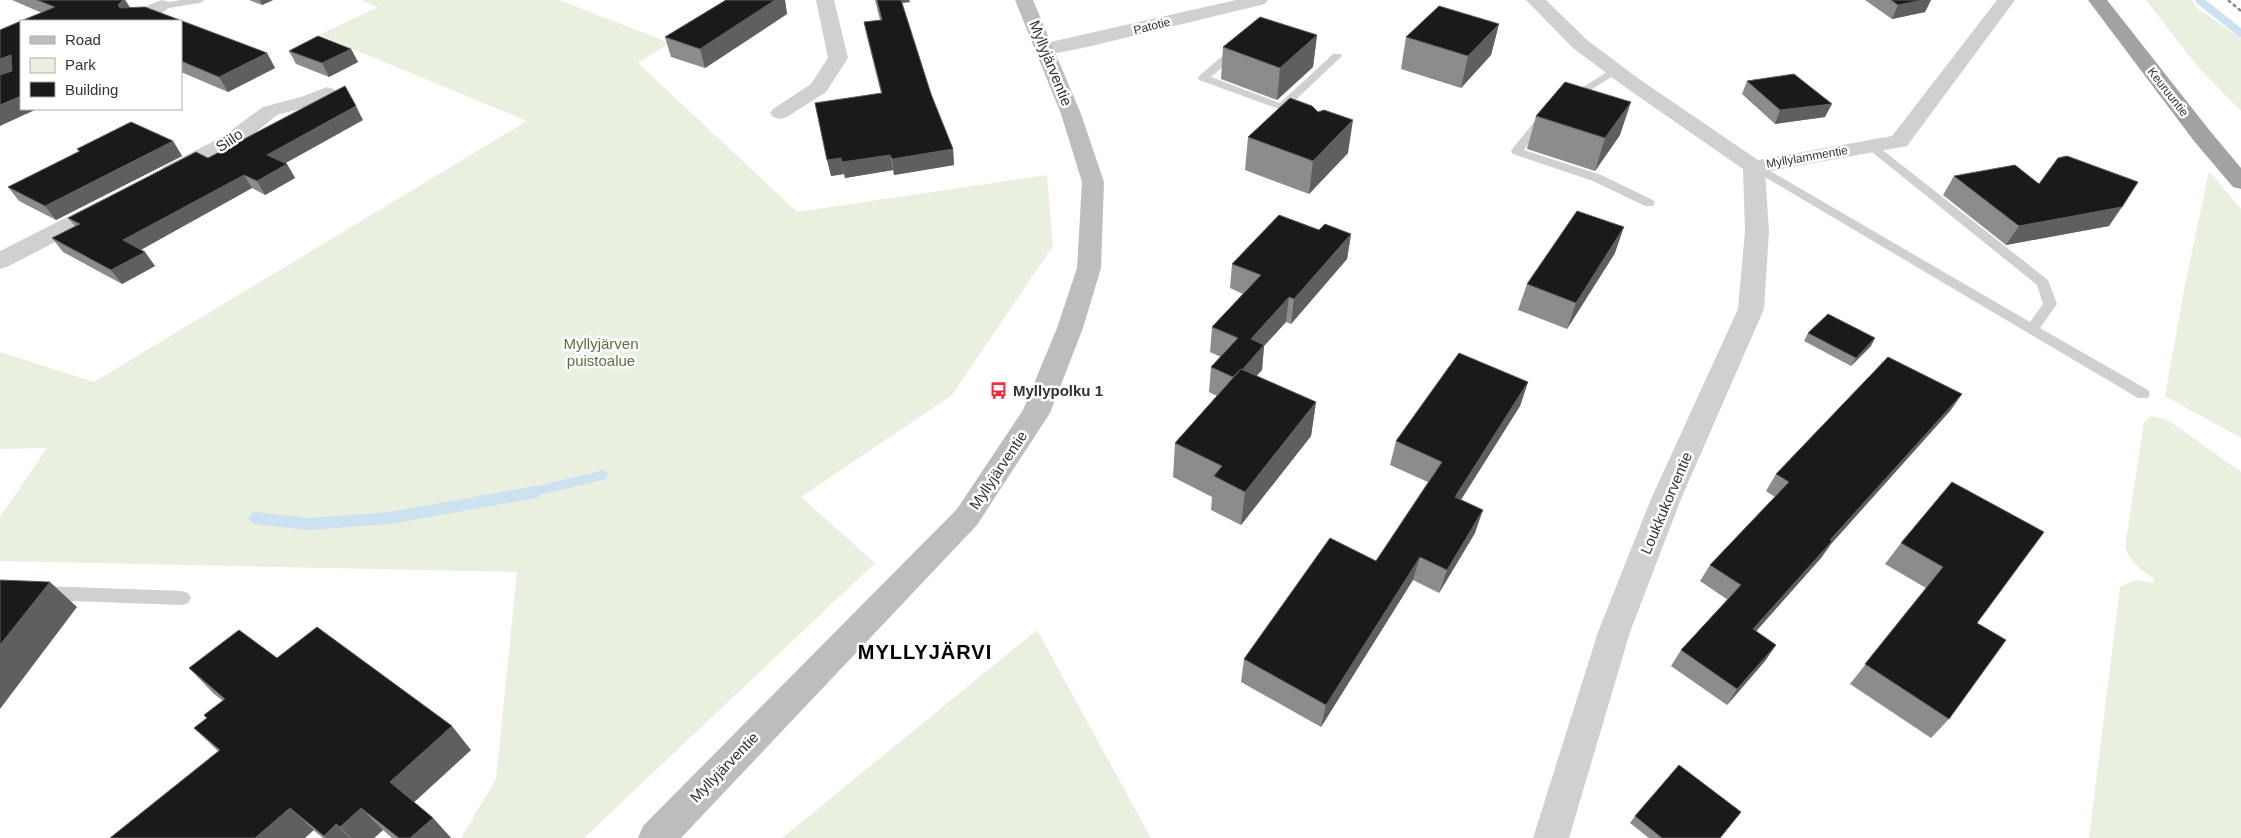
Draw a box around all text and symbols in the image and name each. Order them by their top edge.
street label: Patotie [1132,15,1172,37]
street label: Myllyjärventie [1026,18,1076,108]
legend [20,20,182,110]
text: Road [65,31,101,48]
text: Park [65,56,96,73]
street label: Keuruuntie [2145,65,2192,119]
text: Building [65,81,118,98]
street label: Siilo [212,125,246,155]
street label: Myllylammentie [1765,143,1849,171]
park label: Myllyjärven puistoalue [563,335,639,369]
bus stop icon: Myllypolku 1 [989,380,1009,400]
place label: Myllypolku 1 [1013,382,1103,399]
street label: Myllyjärventie [966,428,1030,512]
street label: Loukkukorventie [1637,449,1695,557]
district label: MYLLYJÄRVI [858,641,992,663]
street label: Myllyjärventie [686,728,762,806]

